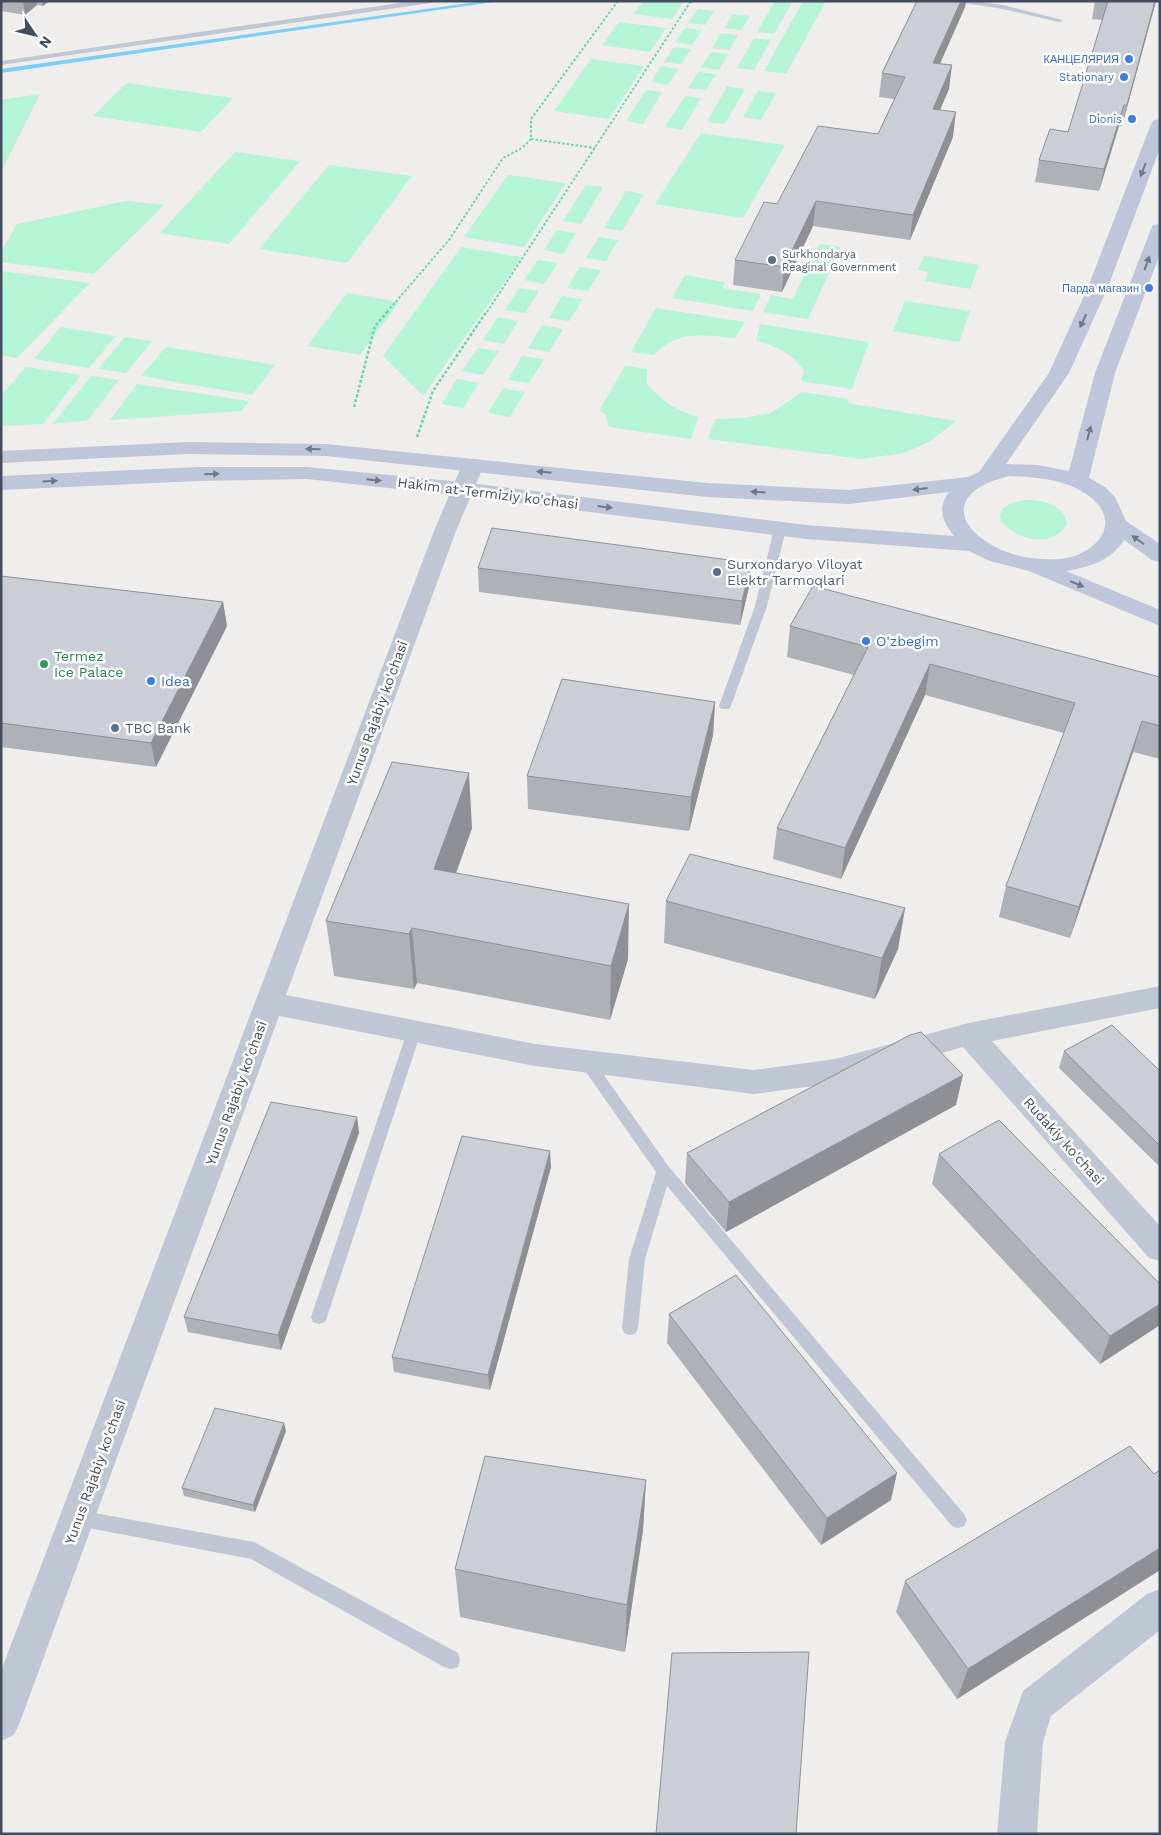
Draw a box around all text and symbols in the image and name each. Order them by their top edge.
north arrow [10,10,60,60]
text: N [36,34,55,51]
place label: КАНЦЕЛЯРИЯ [1043,53,1119,66]
marker: КАНЦЕЛЯРИЯ [1123,53,1135,65]
place label: Stationary [1059,71,1114,84]
marker: Stationary [1118,71,1130,83]
place label: Dionis [1089,113,1122,126]
marker: Dionis [1126,113,1138,125]
one-way arrow [1138,163,1146,177]
place label: Surkhondarya Reaginal Government [782,248,897,274]
marker: Surkhondarya Reaginal Government [766,254,778,266]
one-way arrow [1144,256,1152,271]
place label: Парда магазин [1062,282,1139,295]
marker: Парда магазин [1143,282,1155,294]
one-way arrow [1078,314,1086,328]
one-way arrow [1085,426,1093,441]
one-way arrow [304,445,320,453]
one-way arrow [536,468,552,476]
one-way arrow [205,470,221,478]
street label: Hakim at-Termiziy ko'chasi [397,474,579,512]
one-way arrow [367,476,383,484]
one-way arrow [42,477,58,485]
one-way arrow [912,485,928,493]
one-way arrow [750,488,766,496]
one-way arrow [598,503,614,511]
one-way arrow [1131,535,1145,545]
place label: Surxondaryo Viloyat Elektr Tarmoqlari [727,556,863,588]
marker: Surxondaryo Viloyat Elektr Tarmoqlari [711,566,723,578]
one-way arrow [1070,580,1085,588]
place label: O'zbegim [876,633,939,649]
marker: O'zbegim [860,635,872,647]
street label: Yunus Rajabiy ko'chasi [343,638,411,788]
place label: Termez Ice Palace [54,648,123,680]
marker: Termez Ice Palace [38,658,50,670]
place label: Idea [161,673,190,689]
marker: Idea [145,675,157,687]
place label: TBC Bank [125,720,191,736]
marker: TBC Bank [109,722,121,734]
street label: Yunus Rajabiy ko'chasi [202,1018,270,1168]
street label: Rudakiy ko'chasi [1021,1094,1107,1188]
street label: Yunus Rajabiy ko'chasi [61,1397,129,1547]

